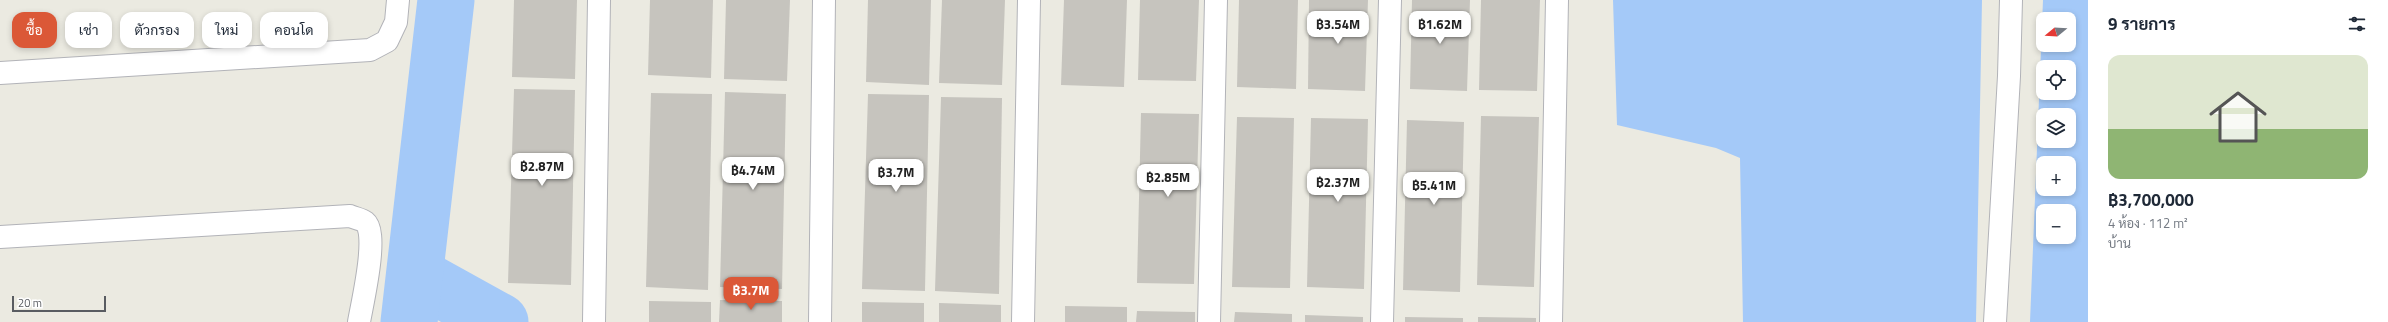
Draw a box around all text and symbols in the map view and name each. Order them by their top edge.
pin: ฿3.54M [1305,11,1371,45]
pin: ฿1.62M [1407,11,1473,45]
text: 9 รายการ [2108,11,2176,37]
chip: ซื้อ [12,12,57,48]
chip: เช่า [65,12,112,48]
chip: ตัวกรอง [120,12,194,48]
chip: ใหม่ [202,12,252,48]
chip: คอนโด [260,12,328,48]
north arrow [2036,12,2076,52]
map controls [2036,12,2076,244]
icon: filters [2346,13,2368,35]
text: ฿3.54M [1316,14,1360,34]
text: ฿1.62M [1418,14,1462,34]
button: locate [2036,60,2076,100]
icon: home [2202,81,2274,153]
button: layers [2036,108,2076,148]
pin: ฿2.87M [509,153,575,187]
text: ฿2.87M [520,156,564,176]
button: + [2036,156,2076,196]
pin: ฿4.74M [720,157,786,191]
pin: ฿3.7M [868,159,924,193]
text: ฿4.74M [731,160,775,180]
text: ฿3.7M [878,162,914,182]
pin: ฿2.85M [1135,164,1201,198]
text: ฿2.85M [1146,167,1190,187]
pin: ฿2.37M [1305,169,1371,203]
text: ฿2.37M [1316,172,1360,192]
pin: ฿5.41M [1401,172,1467,206]
text: ฿5.41M [1412,175,1456,195]
text: ฿3,700,000 [2108,187,2194,213]
button: − [2036,204,2076,244]
text: 4 ห้อง · 112 m² [2108,213,2188,233]
text: บ้าน [2108,233,2131,253]
pin: ฿3.7M [723,277,779,311]
text: ฿3.7M [733,280,769,300]
scale bar [12,294,106,313]
text: 20 m [18,295,42,311]

